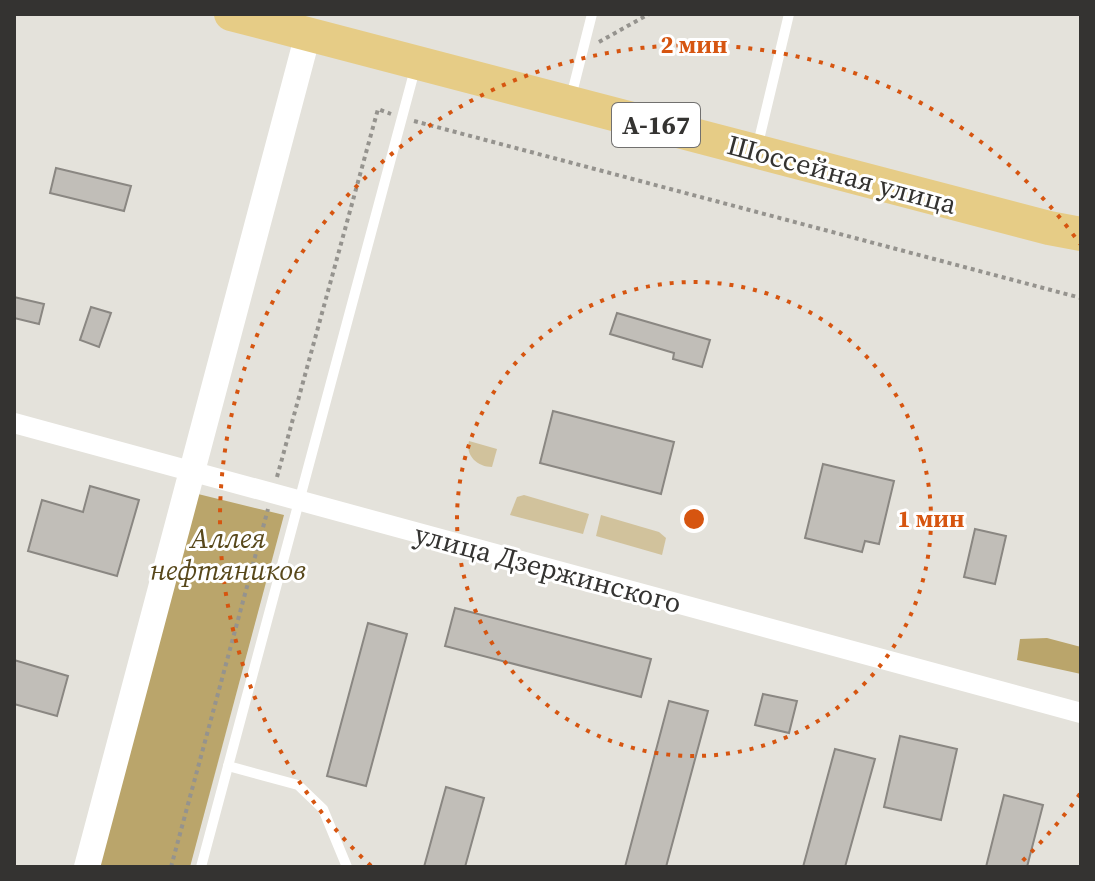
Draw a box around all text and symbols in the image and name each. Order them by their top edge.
text: 2 мин [660,28,728,61]
road number: А-167 [612,103,700,147]
street label: Шоссейная улица [723,125,962,223]
text: 1 мин [897,502,965,535]
centre of rings [680,505,708,533]
street label: улица Дзержинского [410,514,686,622]
park label: Аллея нефтяников [150,519,306,589]

